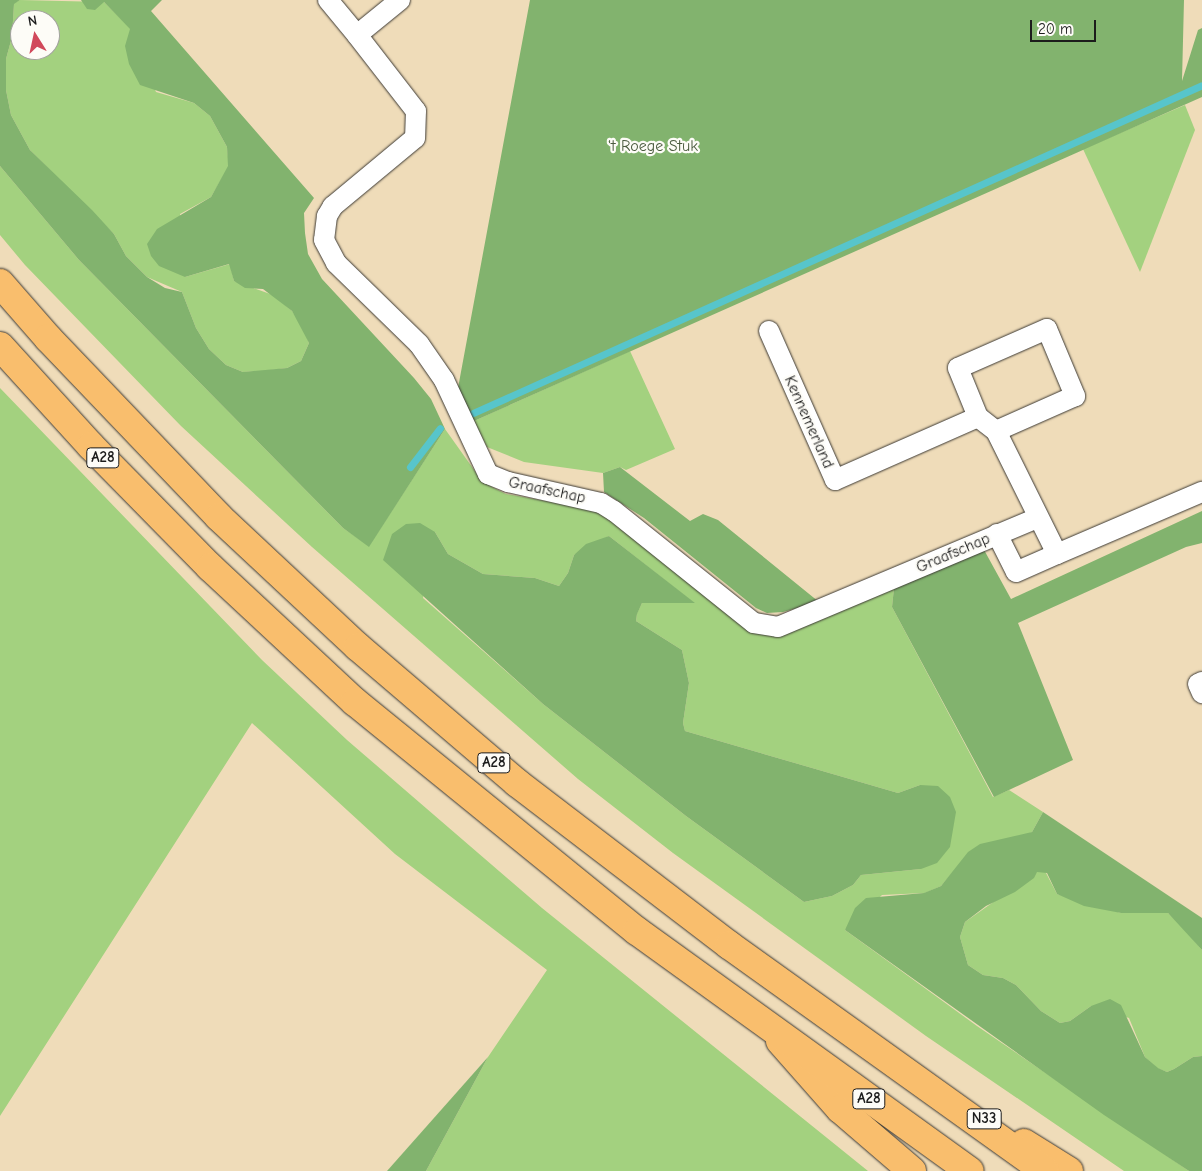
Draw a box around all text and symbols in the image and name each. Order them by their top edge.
north arrow [10,10,60,60]
scale bar [1032,10,1098,42]
text: N [26,12,38,30]
text: 20 m [1038,20,1072,38]
park label: 't Roege Stuk [608,136,698,156]
street label: Kennemerland [780,373,838,471]
road number: A28 [86,446,120,470]
street label: Graafschap [507,472,587,508]
street label: Graafschap [913,529,993,577]
road number: A28 [476,750,512,776]
road number: A28 [852,1086,886,1112]
road number: N33 [966,1106,1002,1132]

